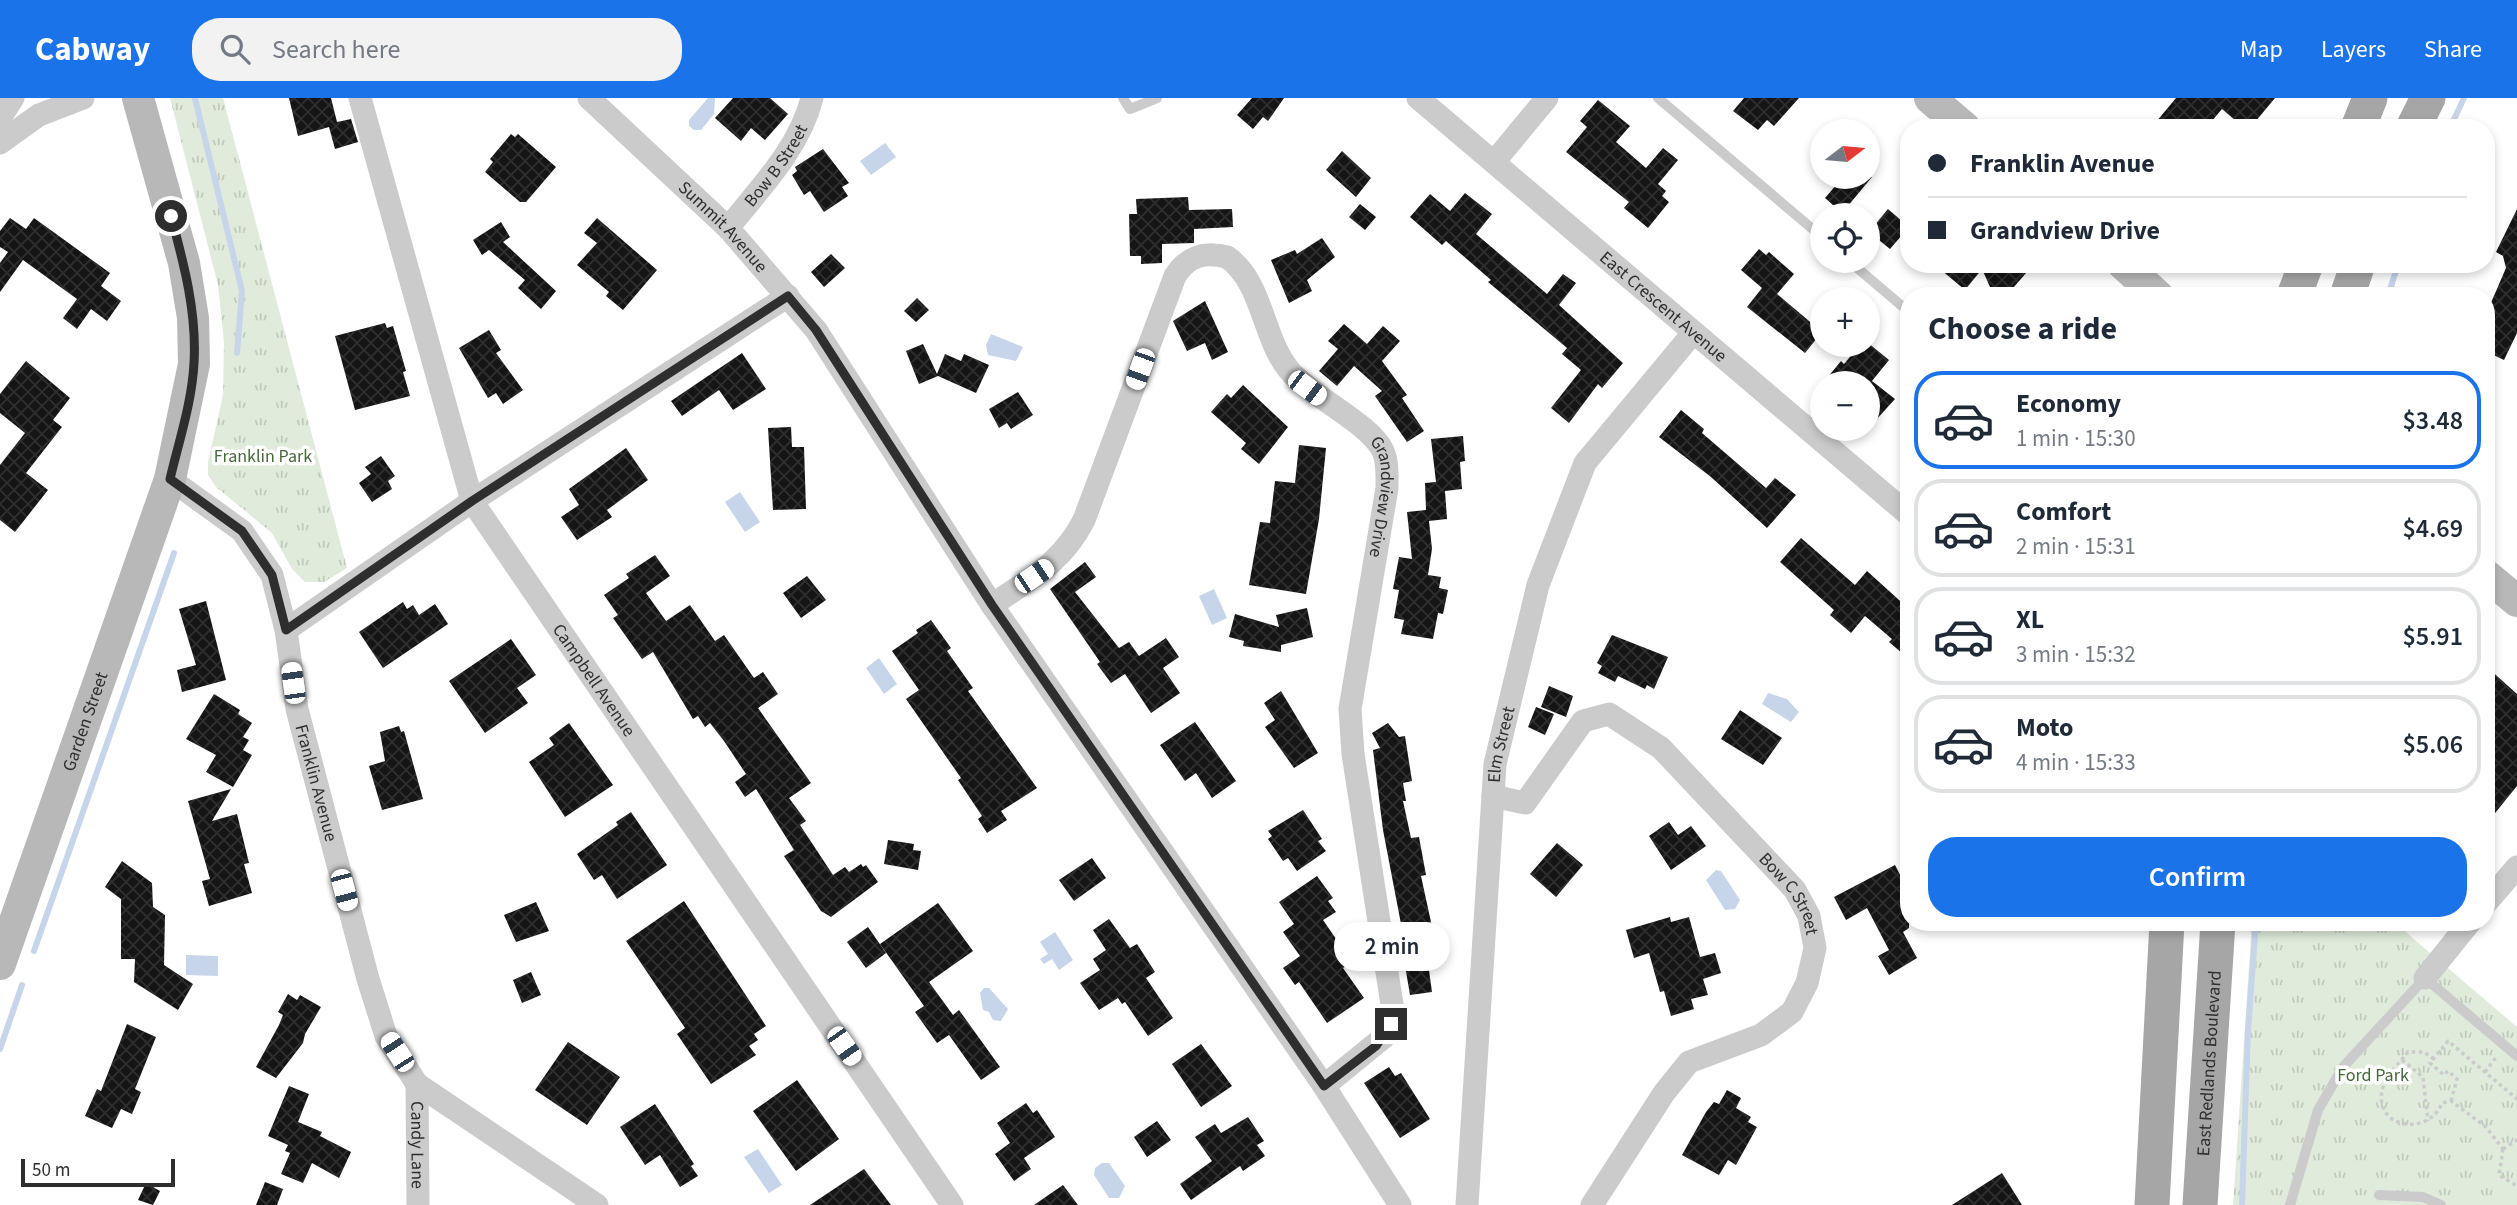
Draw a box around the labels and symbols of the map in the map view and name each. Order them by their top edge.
north arrow [1810,119,1880,189]
street label: Bow B Street [738,120,814,212]
street label: Summit Avenue [673,176,773,278]
route start [155,200,187,232]
street label: East Crescent Avenue [1594,245,1732,368]
car [1123,346,1158,392]
car [1284,367,1331,409]
street label: Grandview Drive [1363,431,1399,559]
park label: Franklin Park [214,444,312,469]
car [1011,556,1058,596]
street label: Campbell Avenue [546,619,641,742]
car [280,661,307,705]
street label: Garden Street [57,669,114,775]
street label: Elm Street [1482,704,1521,784]
street label: Franklin Avenue [289,722,343,844]
street label: Bow C Street [1753,847,1824,937]
car [329,867,360,913]
callout: 2 min [1333,922,1449,972]
street label: East Redlands Boulevard [2191,970,2228,1157]
route end [1375,1008,1407,1040]
car [824,1023,865,1069]
car [377,1029,418,1075]
park label: Ford Park [2337,1063,2409,1088]
street label: Candy Lane [404,1101,430,1189]
scale bar [21,1156,175,1188]

